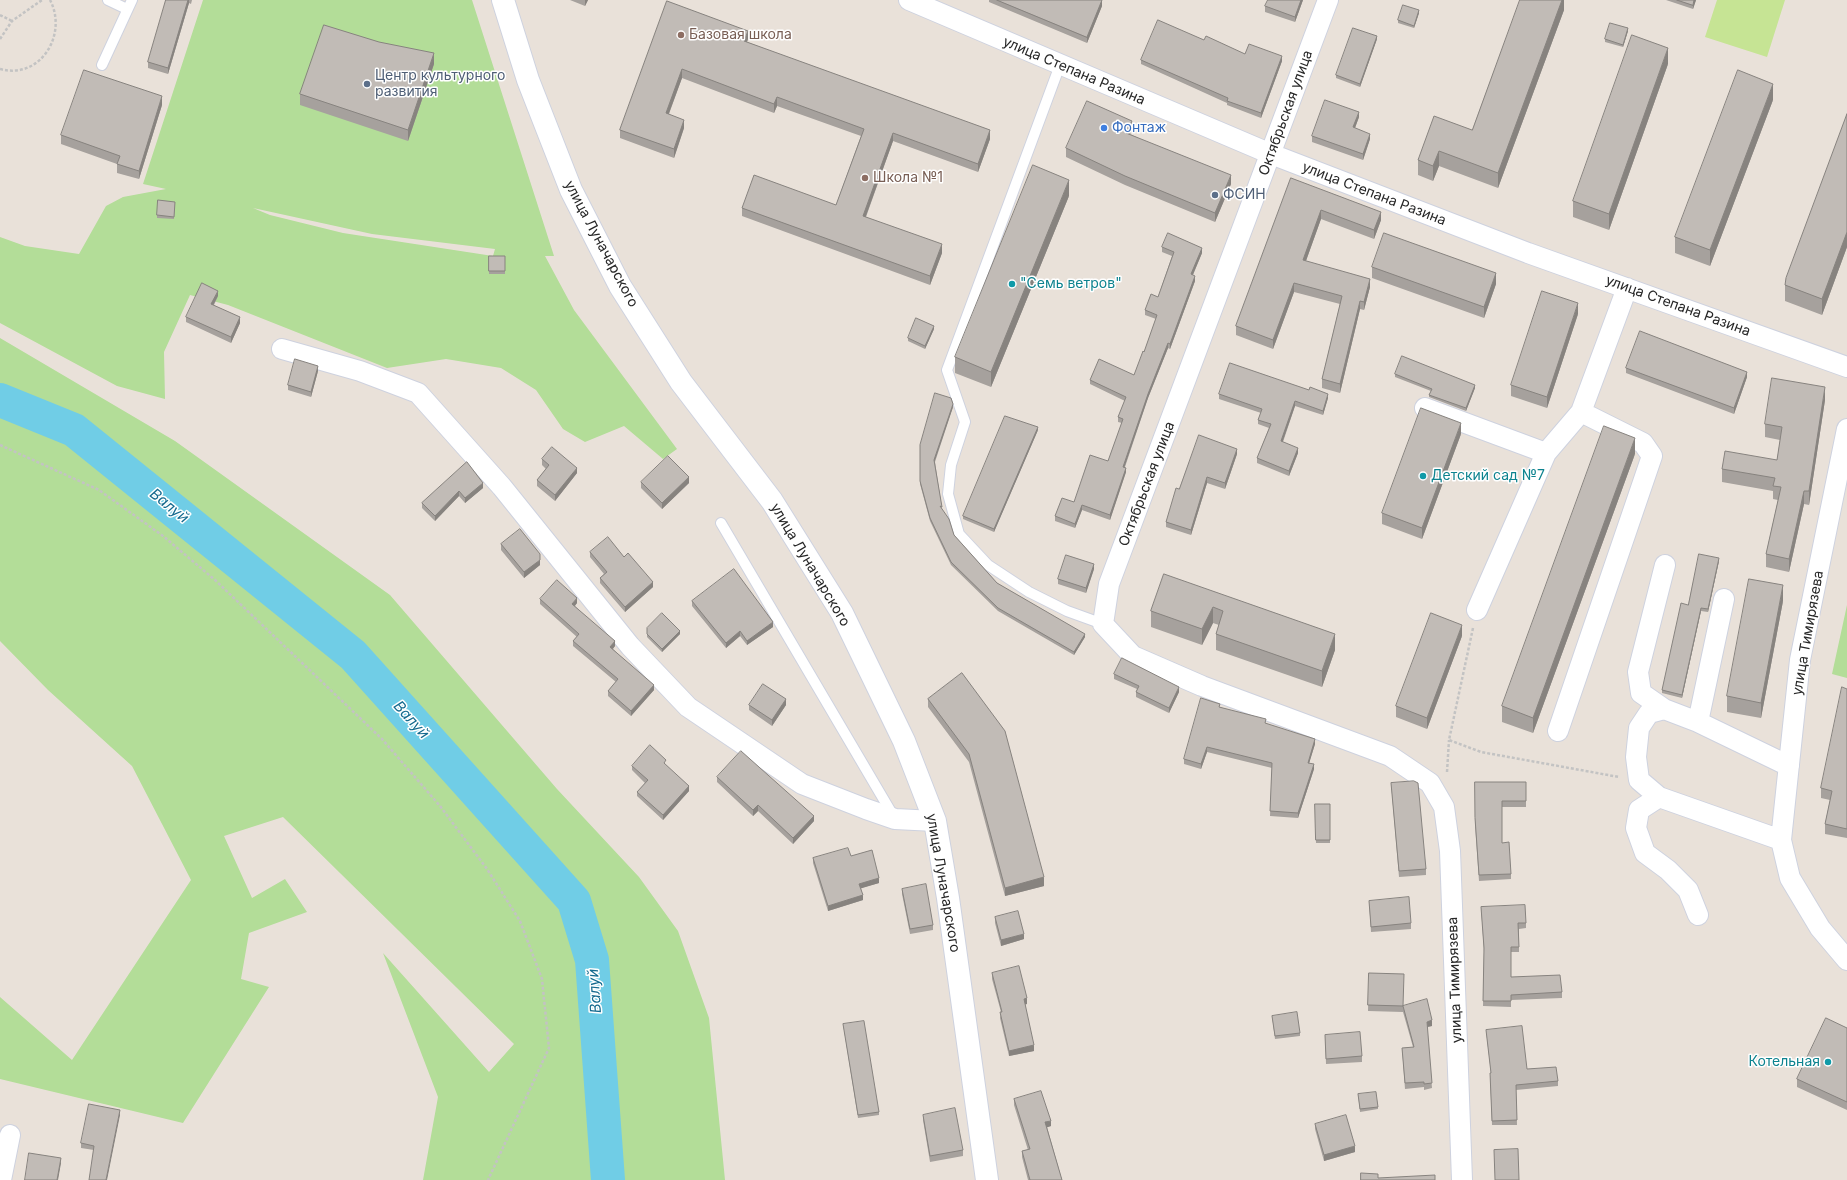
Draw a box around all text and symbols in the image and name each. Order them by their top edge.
place label: Базовая школа [689,27,792,43]
marker: Базовая школа [676,30,686,40]
street label: улица Степана Разина [1000,33,1148,109]
street label: Октябрьская улица [1256,48,1316,178]
place label: Центр культурного развития [375,68,505,100]
marker: Центр культурного развития [362,79,372,89]
place label: Фонтаж [1112,120,1166,136]
marker: Фонтаж [1099,123,1109,133]
street label: улица Степана Разина [1300,159,1448,229]
place label: Школа №1 [873,170,943,186]
marker: Школа №1 [860,173,870,183]
street label: улица Луначарского [561,178,641,310]
place label: ФСИН [1223,187,1266,203]
marker: ФСИН [1210,190,1220,200]
street label: улица Степана Разина [1603,272,1753,340]
place label: "Семь ветров" [1020,276,1122,292]
marker: "Семь ветров" [1007,279,1017,289]
street label: Октябрьская улица [1115,419,1179,549]
place label: Детский сад №7 [1431,468,1545,484]
marker: Детский сад №7 [1418,471,1428,481]
water label: Валуй [146,485,192,527]
street label: улица Луначарского [767,500,853,630]
street label: улица Тимирязева [1789,569,1827,697]
water label: Валуй [389,697,433,743]
street label: улица Луначарского [923,812,963,954]
street label: улица Тимирязева [1444,917,1466,1043]
water label: Валуй [584,968,606,1014]
place label: Котельная [1749,1054,1820,1070]
marker: Котельная [1823,1057,1833,1067]

